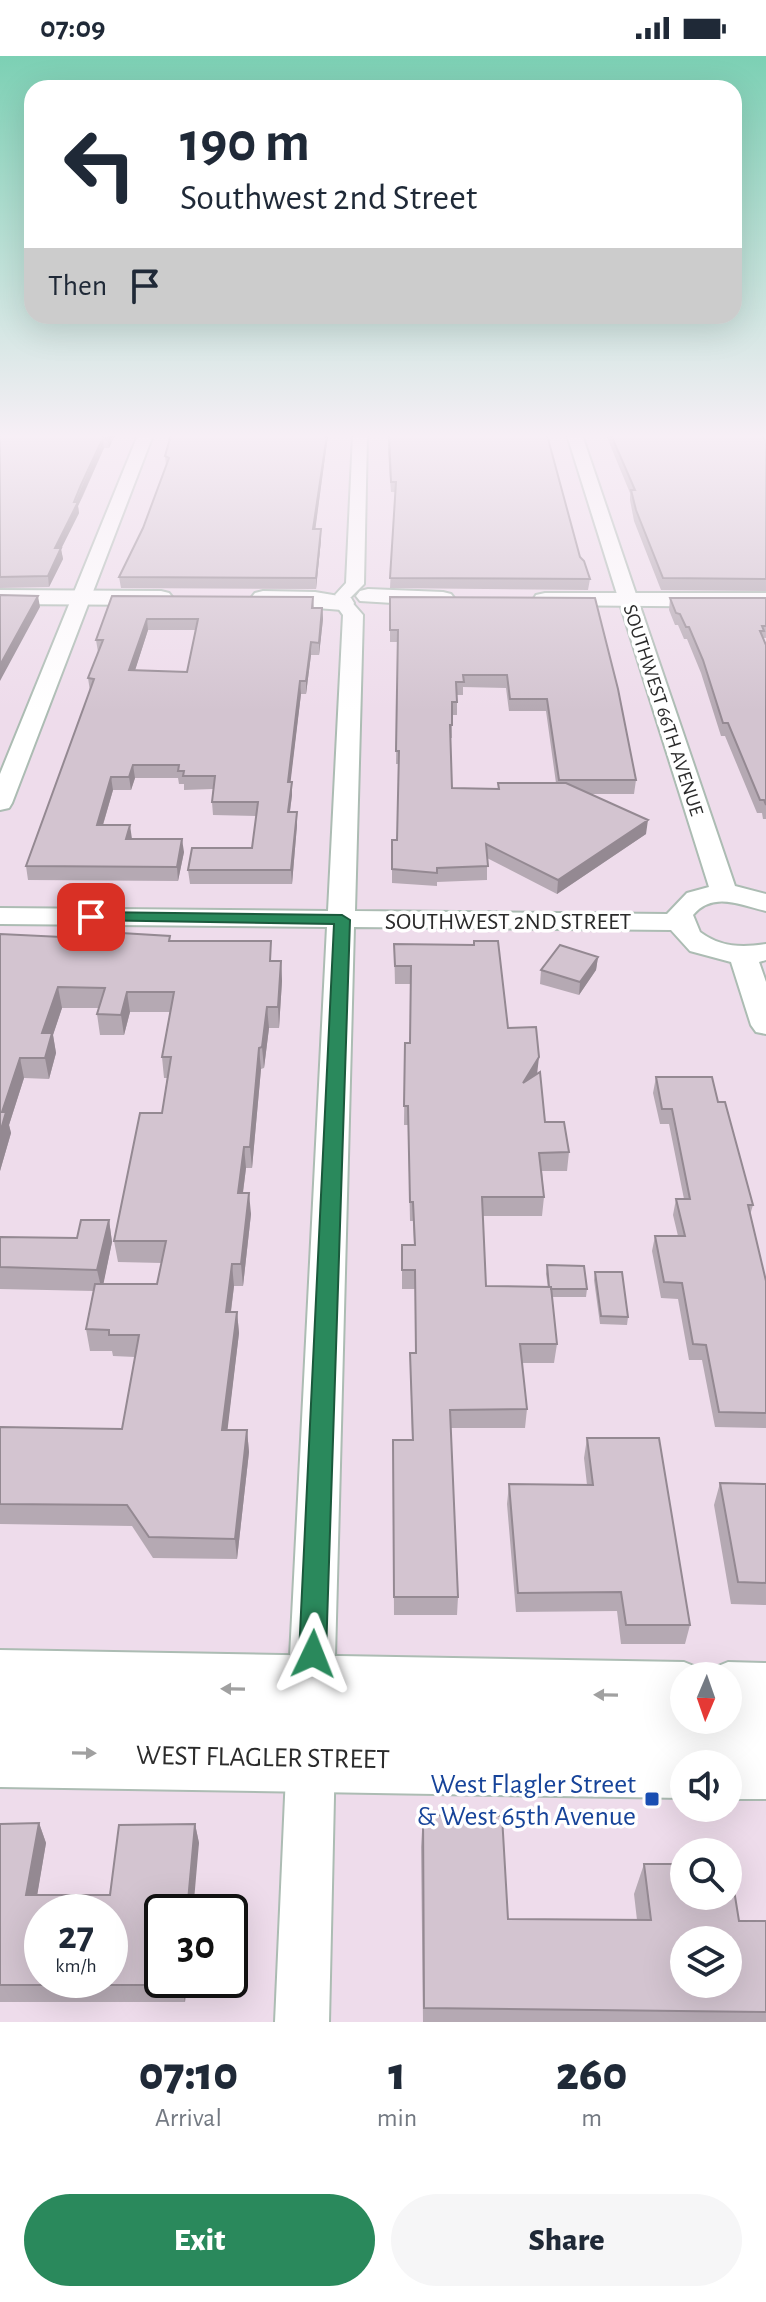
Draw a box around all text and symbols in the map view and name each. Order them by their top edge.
text: 07:09 [40,13,106,43]
icon: left [48,112,152,216]
text: 190 m [180,115,310,171]
text: Southwest 2nd Street [180,180,477,216]
icon: arrive [123,264,167,308]
text: Then [48,271,107,301]
street label: SOUTHWEST 66TH AVENUE [619,602,707,819]
pin [57,883,125,951]
icon: arrive [69,895,113,939]
street label: SOUTHWEST 2ND STREET [385,910,632,934]
position arrow [271,1612,355,1696]
north arrow [670,1662,742,1734]
map controls [670,1662,742,1998]
one-way arrow [220,1682,245,1695]
one-way arrow [593,1688,618,1701]
street label: WEST FLAGLER STREET [136,1742,390,1774]
one-way arrow [72,1747,97,1760]
button: sound [670,1750,742,1822]
place label: West Flagler Street & West 65th Avenue [417,1771,636,1831]
marker: West Flagler Street & West 65th Avenue [643,1790,661,1808]
button: search [670,1838,742,1910]
speed limit sign: 30 [144,1894,248,1998]
text: 27 [58,1916,94,1956]
button: layers [670,1926,742,1998]
text: km/h [55,1956,97,1976]
text: 07:10 [139,2051,238,2099]
text: 1 [388,2051,406,2099]
text: 260 [556,2051,627,2099]
text: Arrival [155,2105,222,2131]
text: min [377,2105,417,2131]
text: m [581,2105,602,2131]
button: Exit [24,2194,375,2286]
button: Share [391,2194,742,2286]

